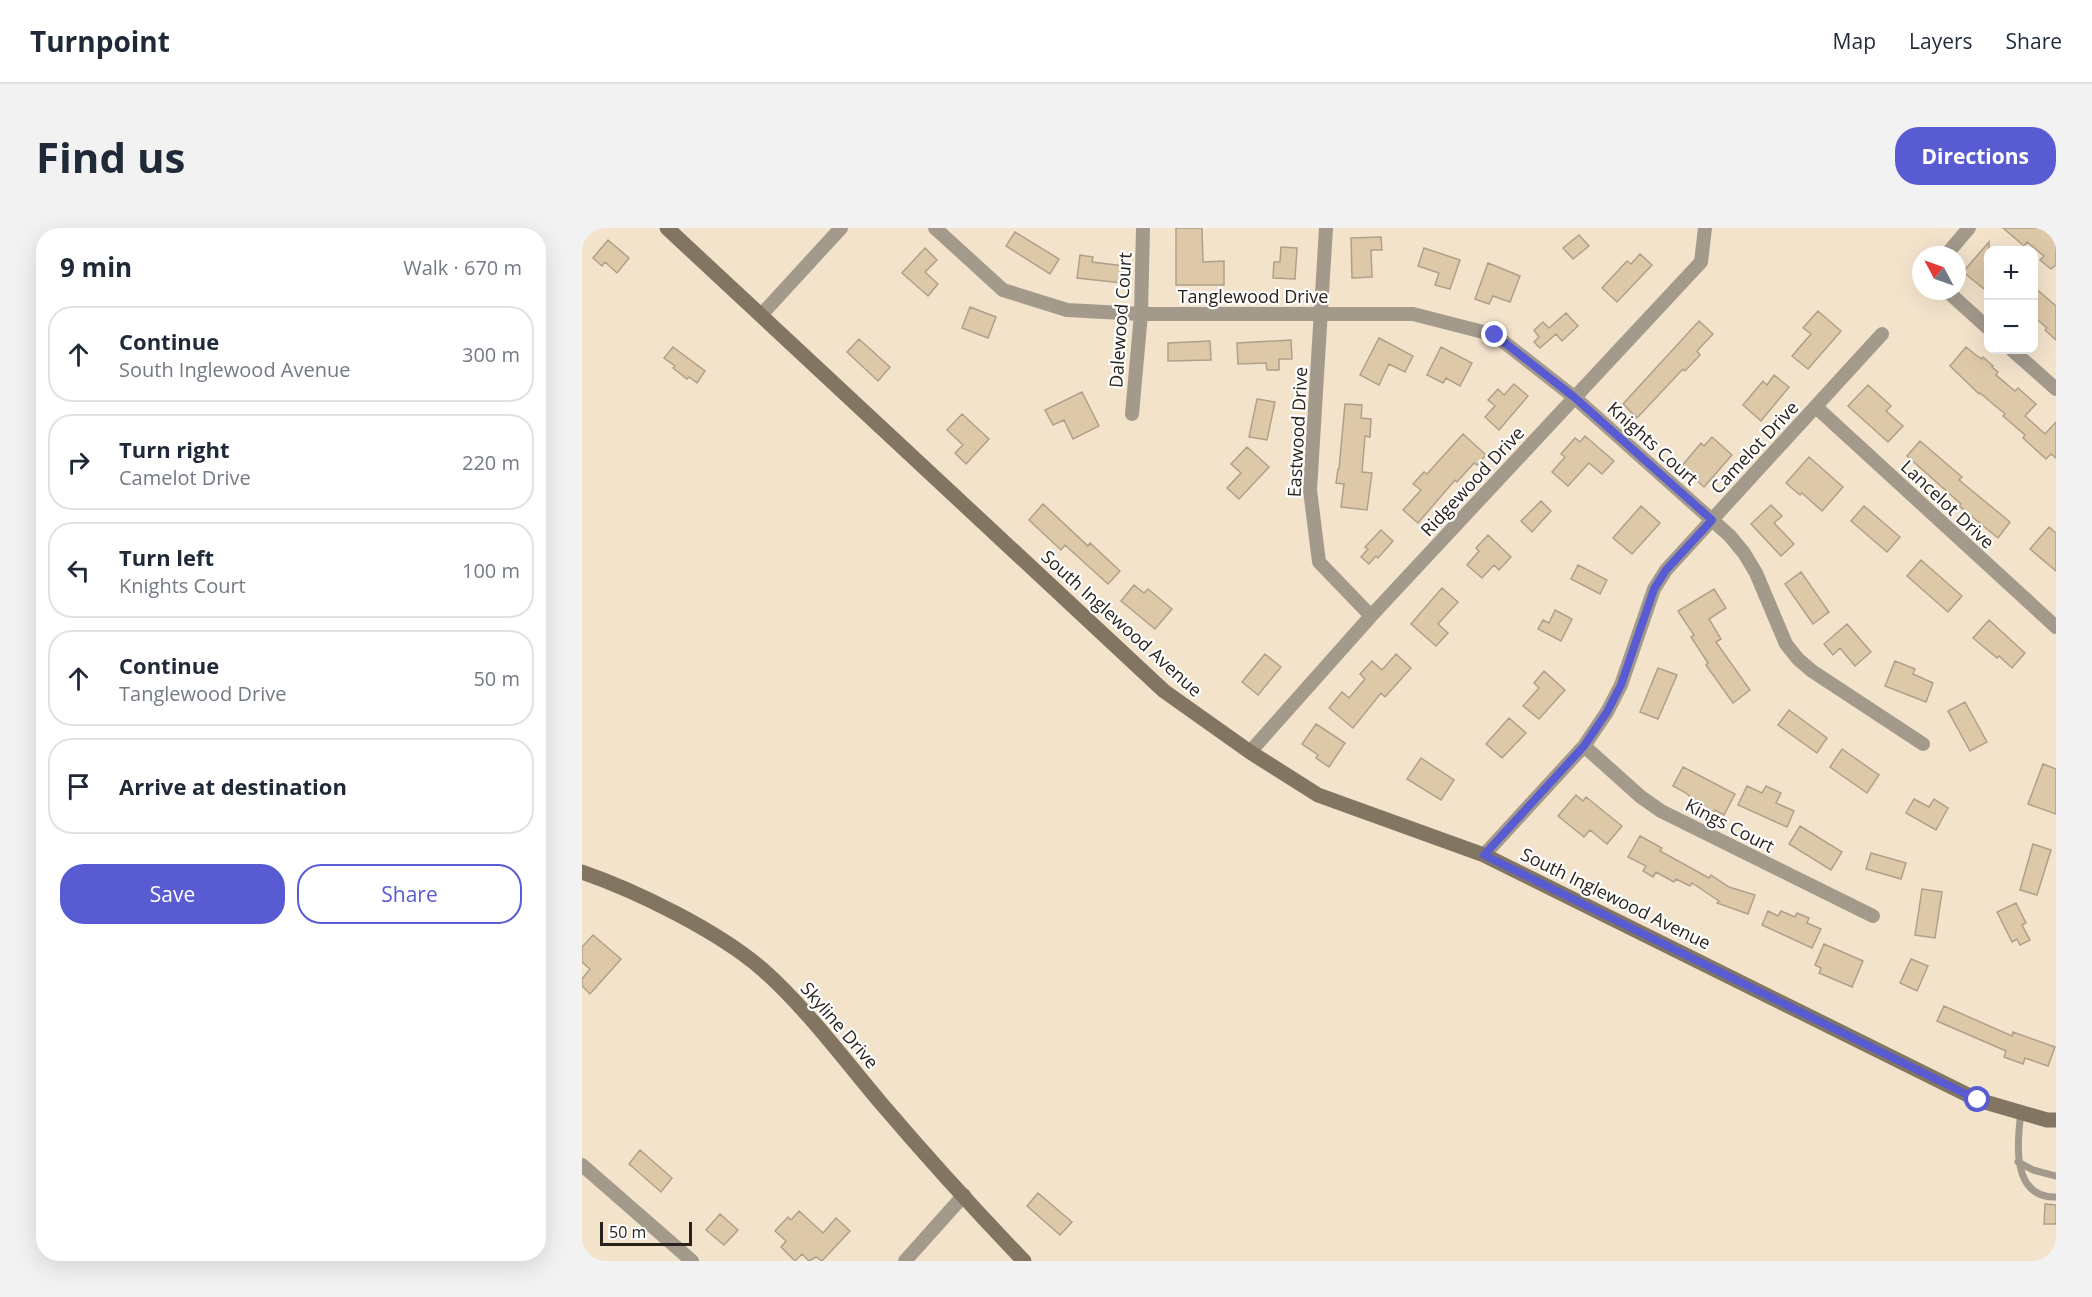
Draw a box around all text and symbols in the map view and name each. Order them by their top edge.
text: Turnpoint [30,22,170,60]
text: Map [1833,27,1876,55]
text: Layers [1909,27,1973,55]
text: Share [2006,27,2062,55]
button: Directions [1895,127,2056,185]
text: Find us [36,128,185,185]
north arrow [1912,246,1966,300]
map controls [1984,246,2038,354]
button: + [1984,246,2038,300]
text: 9 min [60,249,132,285]
street label: Dalewood Court [1103,251,1137,389]
text: Walk · 670 m [403,254,522,281]
street label: Tanglewood Drive [1178,284,1328,308]
button: − [1984,300,2038,354]
route end [1481,321,1507,347]
text: Continue [119,326,219,356]
icon: ahead [62,338,95,371]
text: 300 m [462,341,520,368]
text: South Inglewood Avenue [119,356,350,383]
street label: Eastwood Drive [1282,366,1312,498]
street label: Camelot Drive [1705,395,1803,499]
street label: Knights Court [1603,396,1703,490]
street label: Ridgewood Drive [1415,421,1529,541]
text: Turn right [119,434,230,464]
icon: right [62,446,95,479]
text: 220 m [462,449,520,476]
street label: Lancelot Drive [1896,454,2000,554]
text: Camelot Drive [119,464,251,491]
text: Turn left [119,542,214,572]
street label: South Inglewood Avenue [1037,544,1207,702]
icon: left [62,554,95,587]
text: 100 m [462,557,520,584]
text: Knights Court [119,572,246,599]
text: Continue [119,650,219,680]
icon: ahead [62,662,95,695]
text: 50 m [473,665,520,692]
text: Tanglewood Drive [119,680,286,707]
icon: arrive [62,770,95,803]
text: Arrive at destination [119,771,347,801]
street label: Kings Court [1682,792,1778,858]
street label: South Inglewood Avenue [1517,842,1715,954]
button: Save [60,864,285,924]
button: Share [297,864,522,924]
street label: Skyline Drive [796,977,884,1073]
route start [1964,1086,1990,1112]
scale bar [600,1219,692,1246]
text: 50 m [609,1221,646,1243]

